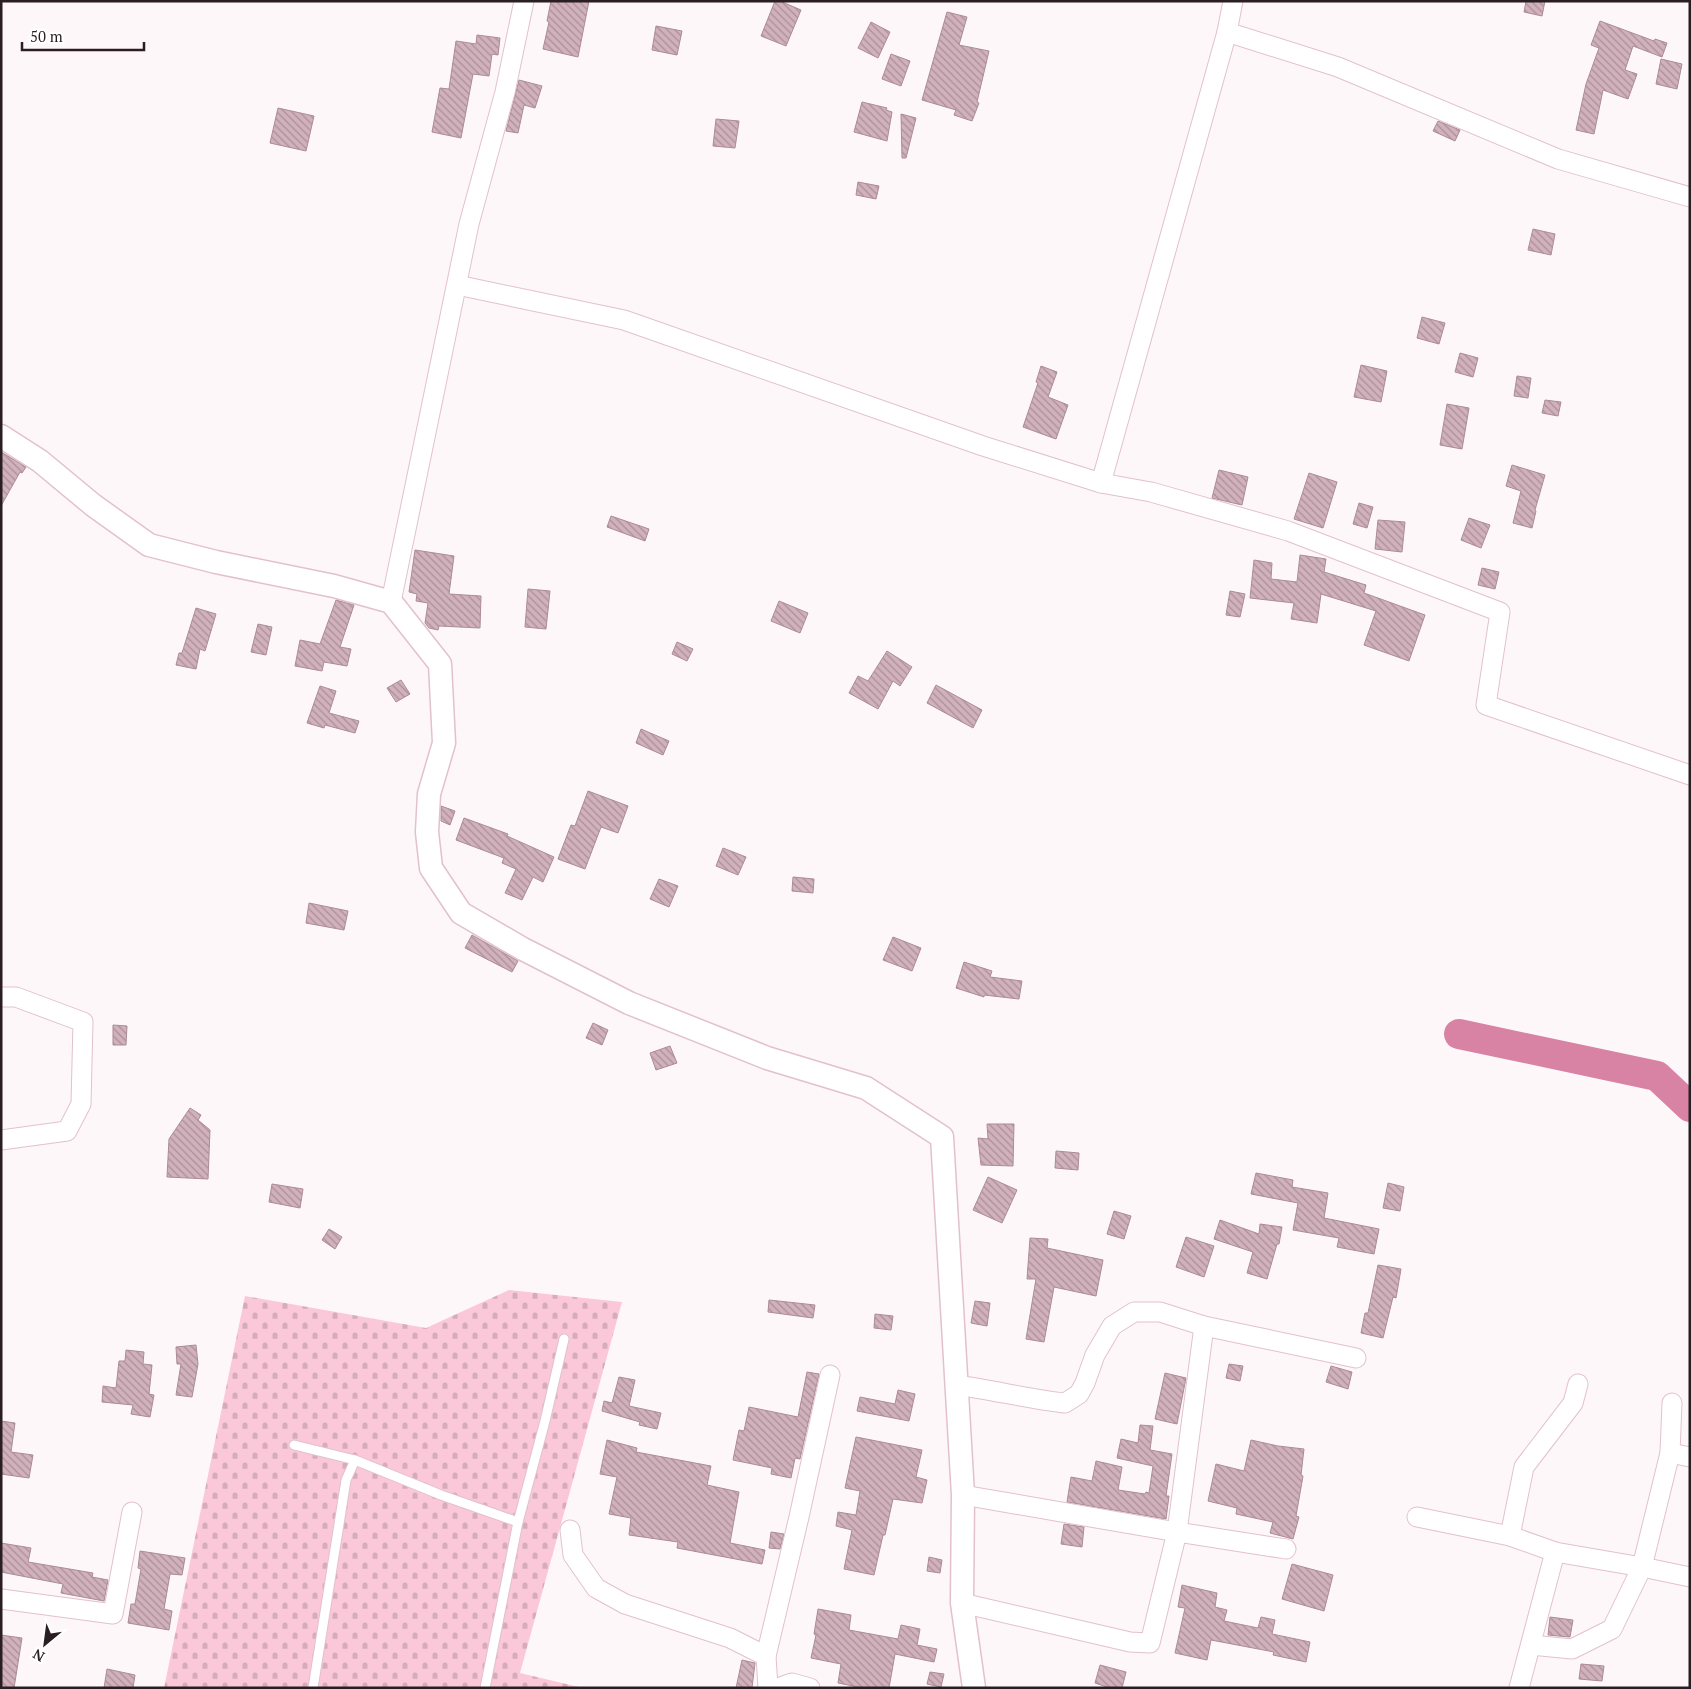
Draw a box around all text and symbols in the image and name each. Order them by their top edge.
scale bar [22,20,145,52]
text: 50 m [30,26,63,46]
north arrow [20,1619,70,1669]
text: N [29,1645,48,1667]

